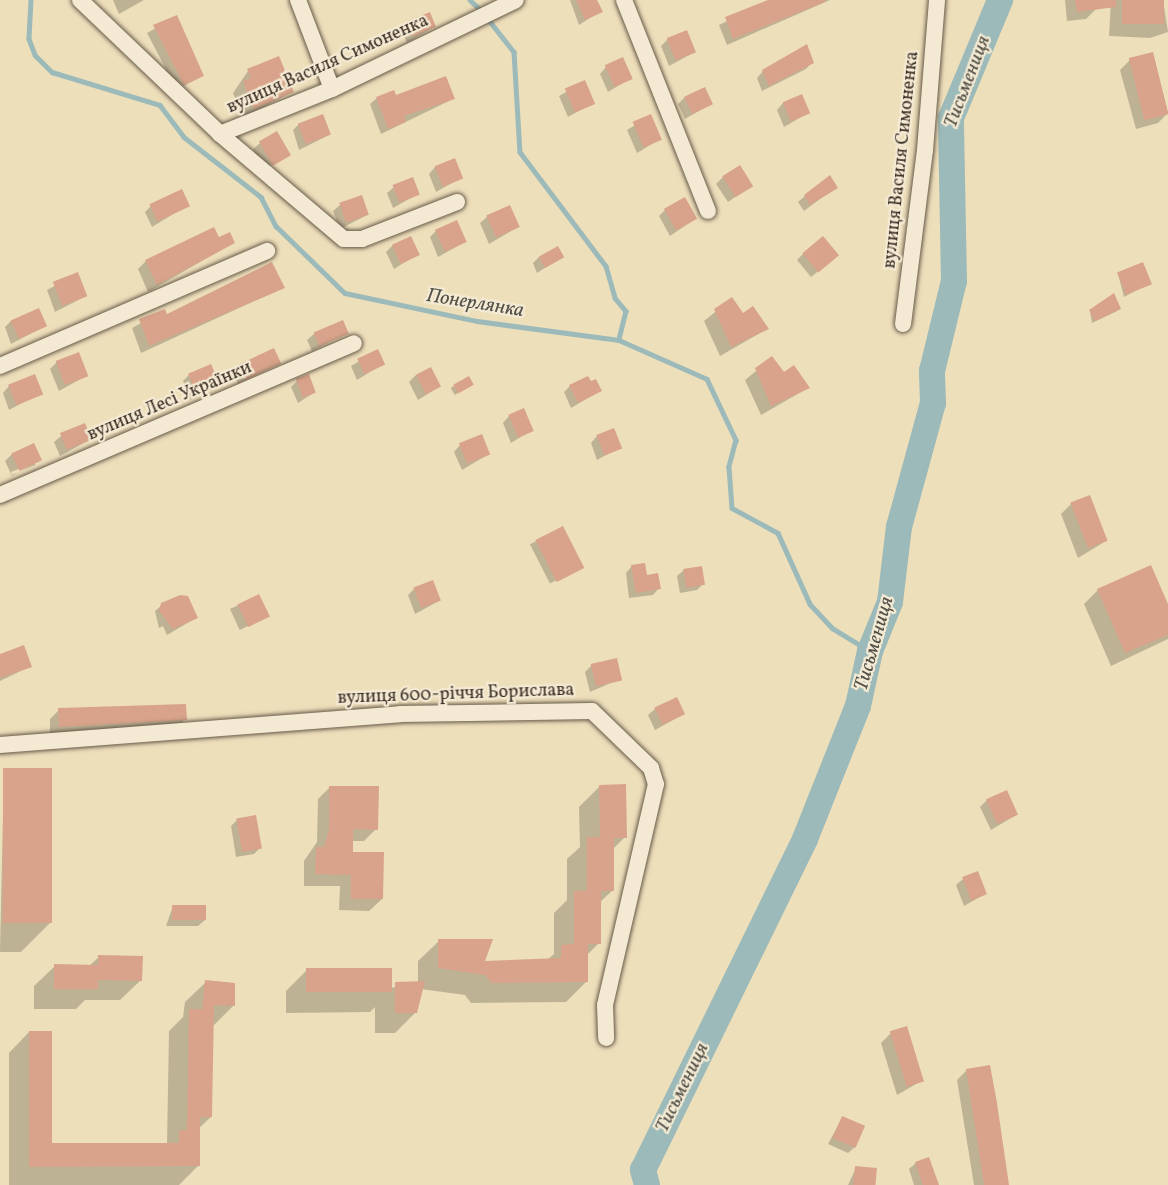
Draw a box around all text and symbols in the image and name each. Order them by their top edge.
street label: вулиця Василя Симоненка [224,11,432,119]
water label: Тисьмениця [939,33,997,131]
street label: вулиця Василя Симоненка [880,50,924,270]
water label: Понерлянка [425,284,525,324]
street label: вулиця Лесі Українки [85,358,255,446]
water label: Тисьмениця [850,594,900,694]
street label: вулиця 600-річчя Борислава [337,680,575,710]
water label: Тисьмениця [651,1039,715,1137]

